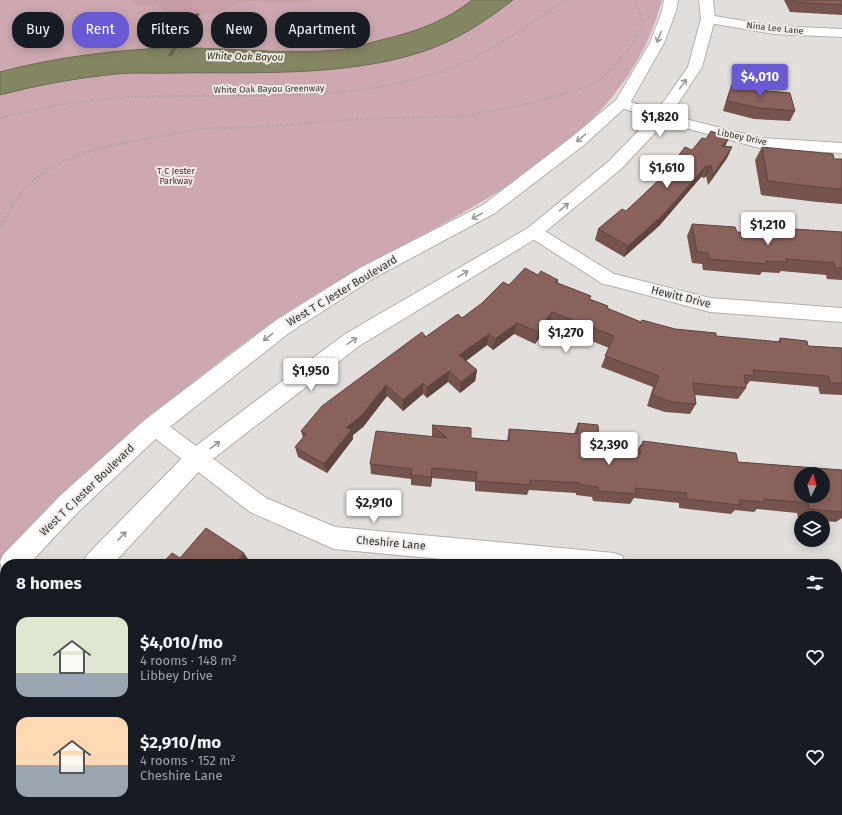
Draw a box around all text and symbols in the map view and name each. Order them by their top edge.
chip: Buy [12,12,64,48]
chip: Rent [72,12,129,48]
chip: Filters [137,12,203,48]
chip: New [211,12,267,48]
chip: Apartment [275,12,370,48]
street label: Nina Lee Lane [746,20,804,36]
one-way arrow [655,30,663,42]
water label: White Oak Bayou [207,50,284,64]
pin: $4,010 [727,64,793,98]
text: $4,010 [741,69,779,84]
one-way arrow [679,79,687,90]
street label: White Oak Bayou Greenway [214,83,325,95]
pin: $1,820 [627,104,693,138]
text: $1,820 [641,109,679,124]
street label: Libbey Drive [716,127,768,147]
one-way arrow [576,134,586,143]
pin: $1,610 [634,155,700,189]
text: $1,610 [649,160,685,175]
park label: T C Jester Parkway [157,166,195,186]
one-way arrow [559,203,570,212]
one-way arrow [471,212,483,220]
pin: $1,210 [735,212,801,246]
text: $1,210 [750,217,786,232]
street label: West T C Jester Boulevard [284,253,400,329]
one-way arrow [457,270,468,278]
street label: Hewitt Drive [650,283,712,311]
pin: $1,270 [533,320,599,354]
text: $1,270 [548,325,584,340]
one-way arrow [262,333,273,342]
one-way arrow [346,337,357,345]
pin: $1,950 [278,358,344,392]
text: $1,950 [292,363,330,378]
pin: $2,390 [576,432,642,466]
text: $2,390 [590,437,628,452]
one-way arrow [209,440,220,449]
street label: West T C Jester Boulevard [37,441,137,539]
north arrow [794,467,830,503]
map controls [794,467,830,547]
pin: $2,910 [341,490,407,524]
text: $2,910 [355,495,393,510]
button: layers [794,511,830,547]
one-way arrow [118,531,127,541]
street label: Cheshire Lane [356,533,426,553]
icon: filters [804,572,826,594]
text: 8 homes [16,573,82,594]
text: $4,010/mo [140,632,223,653]
icon: home [48,633,96,681]
icon: heart [804,646,826,668]
text: 4 rooms · 148 m² [140,653,237,668]
text: Libbey Drive [140,668,213,683]
text: $2,910/mo [140,732,221,753]
icon: home [48,733,96,781]
icon: heart [804,746,826,768]
text: 4 rooms · 152 m² [140,753,236,768]
text: Cheshire Lane [140,768,223,783]

